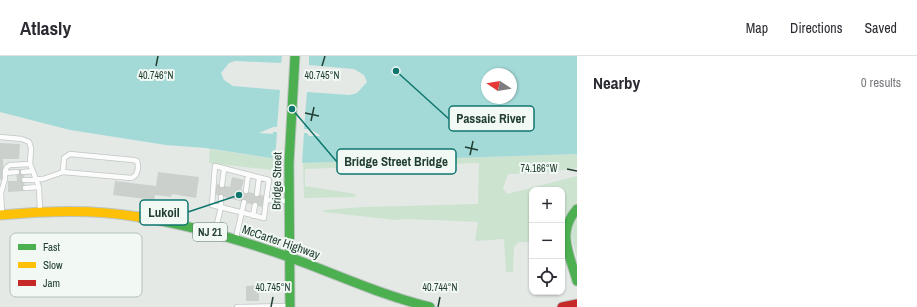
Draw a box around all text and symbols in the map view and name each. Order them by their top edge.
text: Atlasly [20,15,71,41]
text: Map [746,19,768,37]
text: Directions [790,19,842,37]
text: Saved [864,19,897,37]
north arrow [481,68,517,104]
text: 40.746°N [139,69,174,82]
text: 40.745°N [305,69,340,82]
text: Nearby [593,71,640,94]
text: 0 results [861,74,901,91]
callout: Passaic River [449,106,534,131]
text: Passaic River [456,110,527,127]
callout: Bridge Street Bridge [337,149,456,174]
street label: Bridge Street [268,152,286,210]
text: Bridge Street Bridge [344,153,448,170]
text: 74.166°W [521,162,558,175]
map controls [529,187,565,295]
button: + [529,187,565,223]
callout: Lukoil [140,200,188,225]
text: Lukoil [148,204,180,221]
street label: McCarter Highway [240,221,322,263]
road number: NJ 21 [193,223,227,241]
button: − [529,223,565,259]
legend [10,233,142,297]
text: Fast [43,240,61,254]
text: Slow [43,258,63,272]
button: locate [529,259,565,295]
text: Jam [43,276,60,290]
text: 40.745°N [256,281,291,294]
text: 40.744°N [423,281,458,294]

